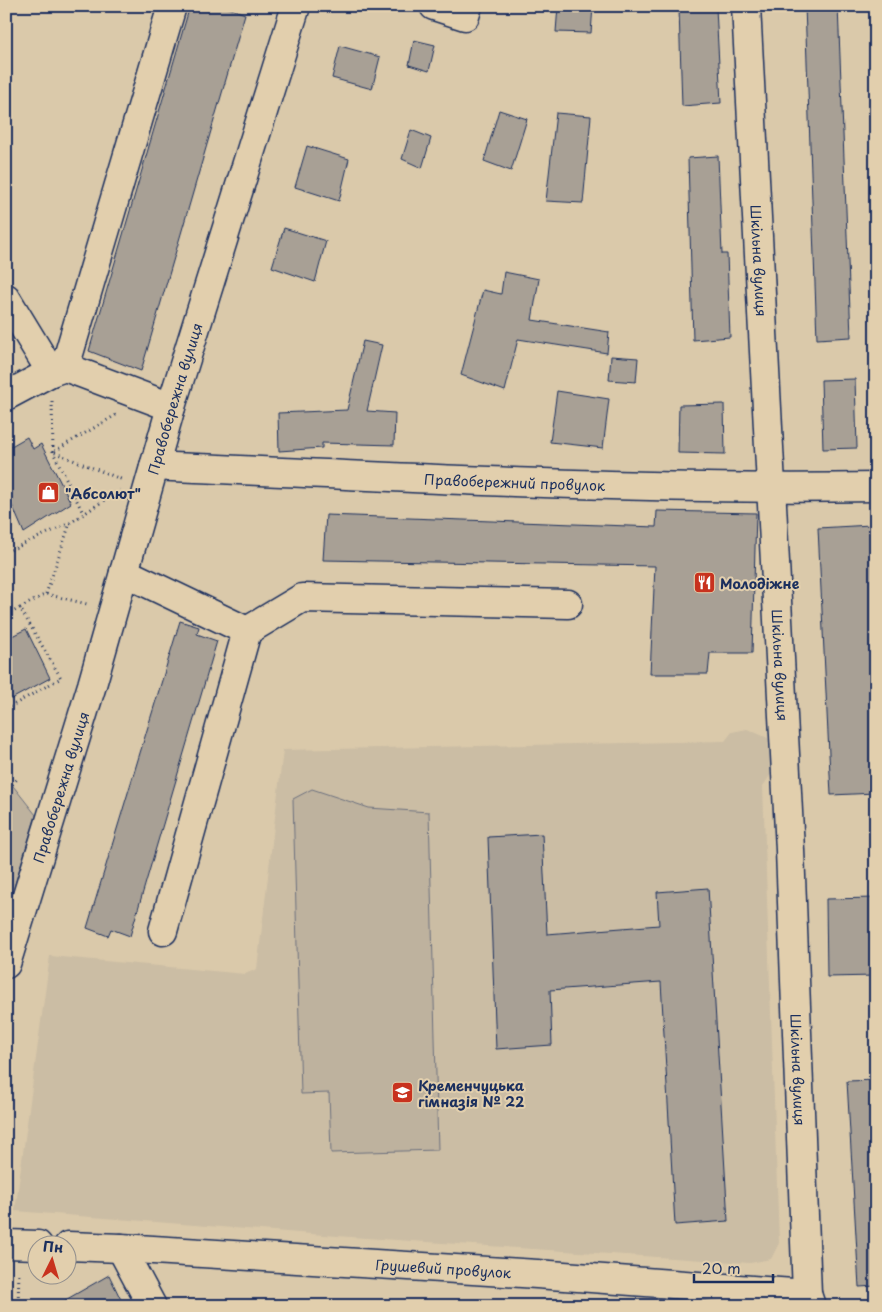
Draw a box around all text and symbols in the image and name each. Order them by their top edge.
street label: Шкільна вулиця [746,204,773,317]
street label: Правобережна вулиця [142,320,207,477]
street label: Правобережний провулок [424,468,606,496]
shop icon: "Абсолют" [37,481,61,505]
place label: "Абсолют" [65,483,141,504]
restaurant icon: Молодіжне [692,571,716,595]
place label: Молодіжне [720,573,800,594]
street label: Шкільна вулиця [767,609,794,722]
street label: Правобережна вулиця [27,709,94,866]
street label: Шкільна вулиця [786,1013,811,1126]
place label: Кременчуцька гімназія № 22 [418,1075,525,1112]
school or university icon: Кременчуцька гімназія № 22 [390,1081,414,1105]
north arrow [28,1234,78,1284]
text: Пн [42,1235,64,1258]
scale bar [694,1252,773,1284]
street label: Грушевий провулок [375,1253,513,1283]
text: 20 m [702,1256,741,1279]

